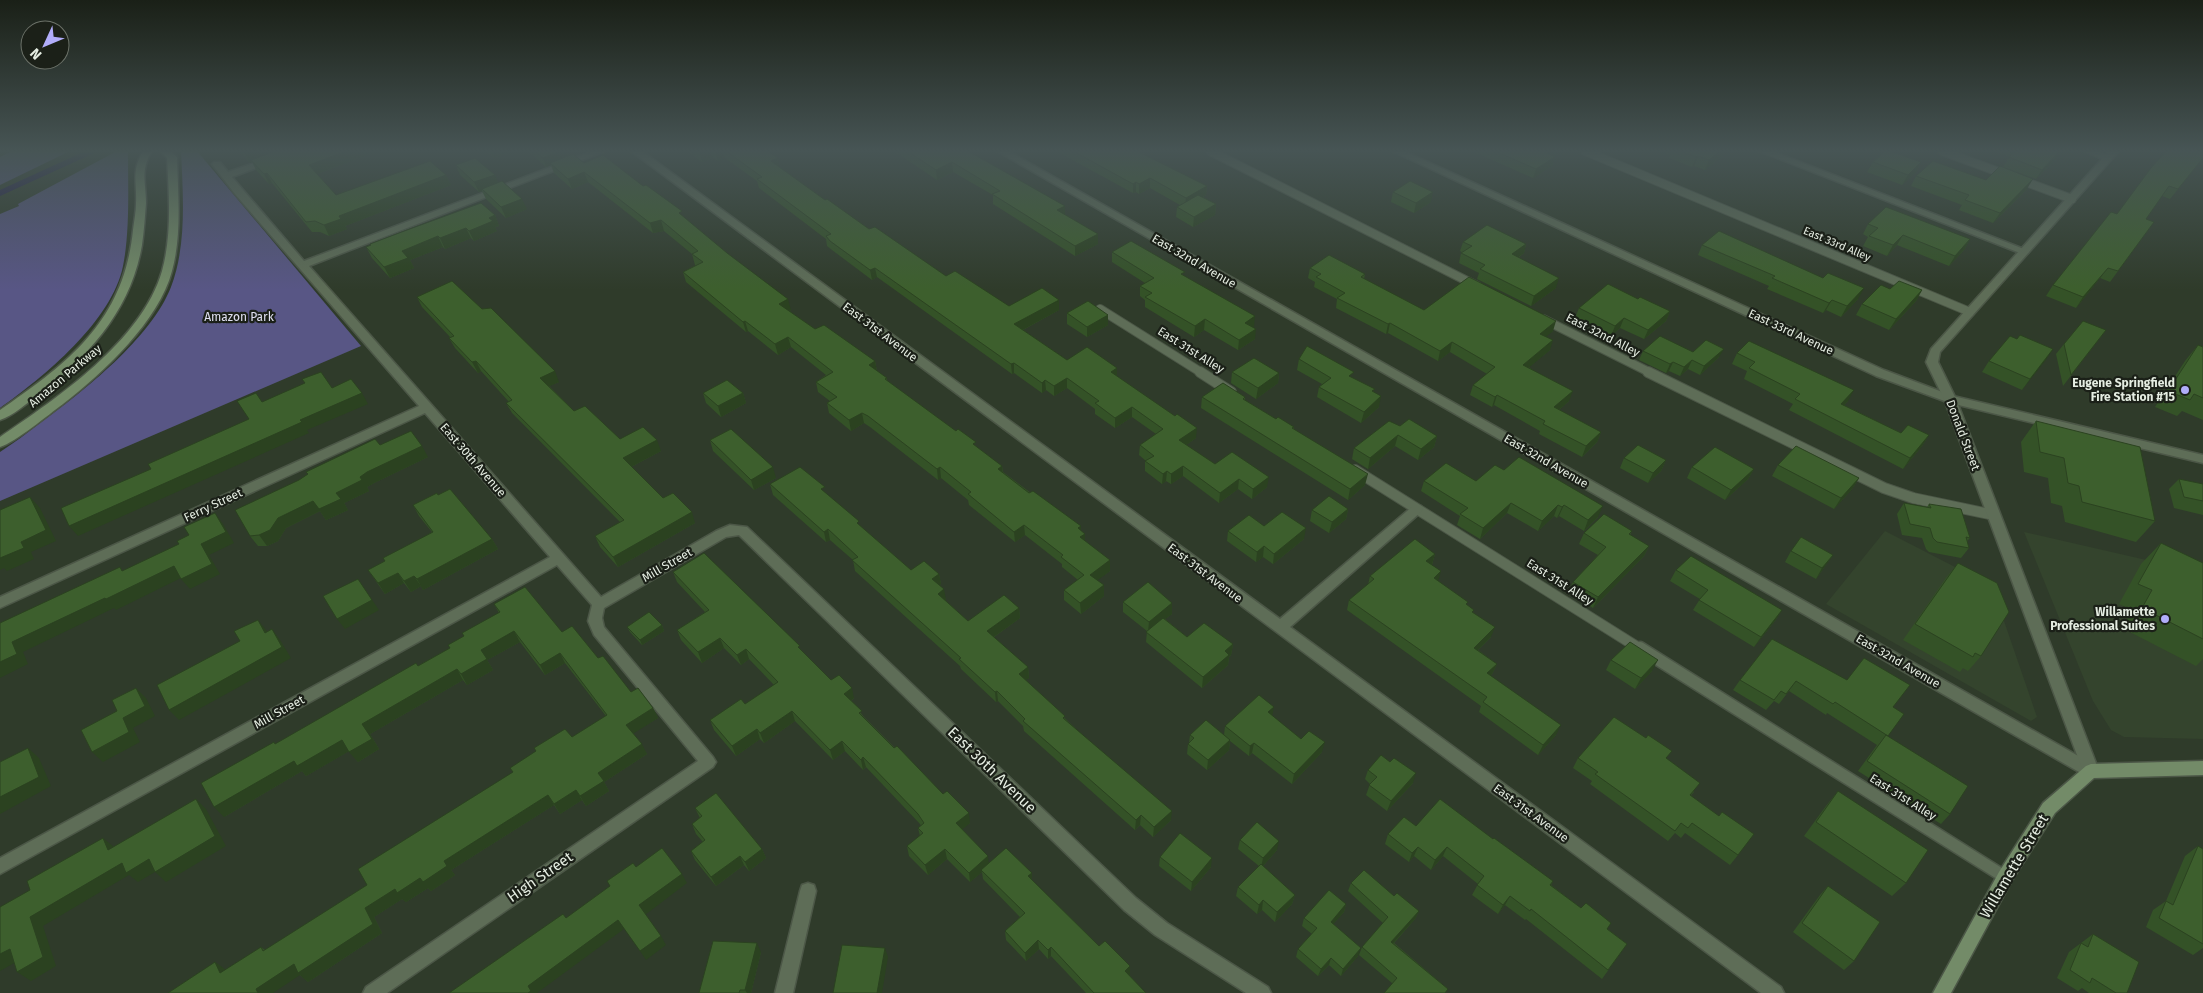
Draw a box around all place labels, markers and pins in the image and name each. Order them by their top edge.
place label: Eugene Springfield Fire Station #15 [2072,376,2176,404]
marker: Eugene Springfield Fire Station #15 [2179,384,2191,396]
place label: Willamette Professional Suites [2050,605,2155,633]
marker: Willamette Professional Suites [2159,613,2171,625]

